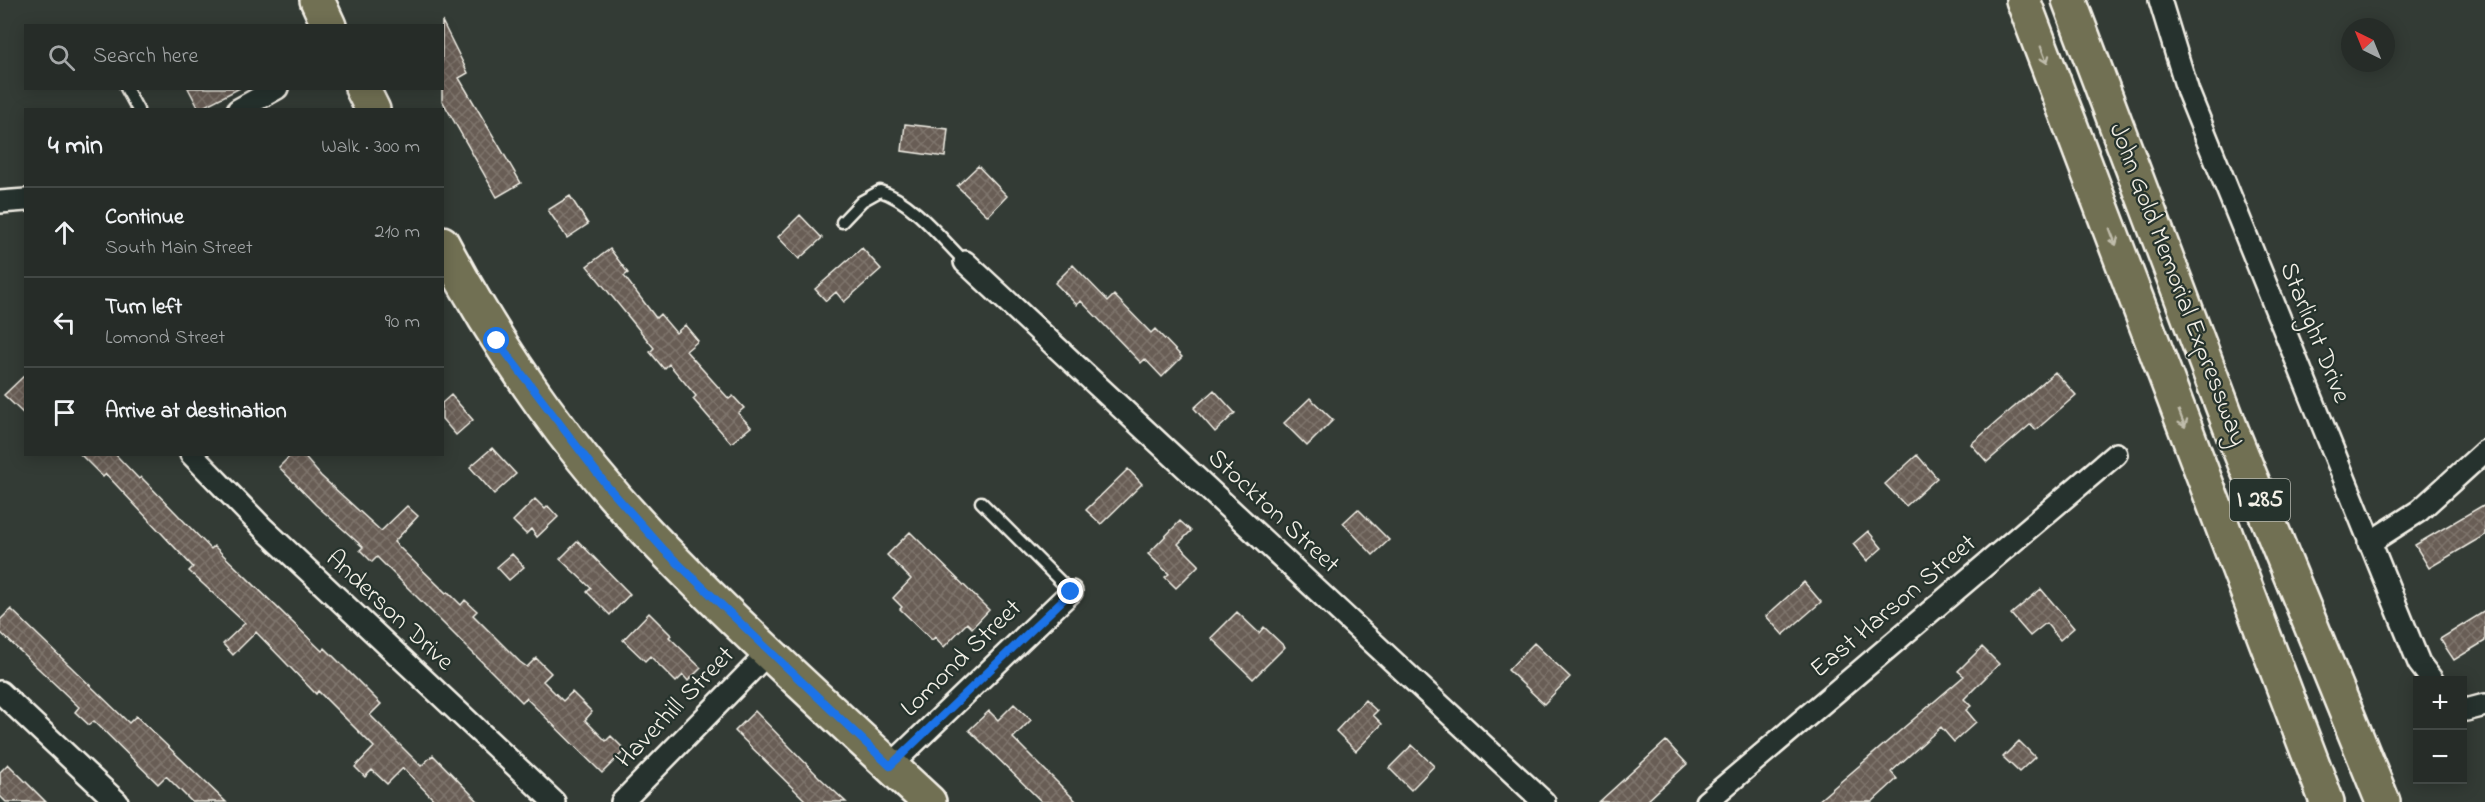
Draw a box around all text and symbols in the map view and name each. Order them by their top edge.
north arrow [2341,18,2395,72]
search box [24,24,444,90]
icon: search [45,41,78,74]
text: Search here [93,41,198,73]
one-way arrow [2039,45,2050,63]
street label: John Gold Memorial Expressway [2098,118,2256,452]
text: 4 min [48,128,103,166]
text: Walk · 300 m [321,133,420,162]
text: Continue [105,202,184,234]
icon: ahead [48,216,81,249]
text: 210 m [375,218,420,247]
one-way arrow [2108,227,2119,246]
text: South Main Street [105,234,253,263]
street label: Starlight Drive [2268,257,2360,410]
text: Turn left [105,292,182,324]
icon: left [48,306,81,339]
text: 90 m [385,308,420,337]
text: Lomond Street [105,324,225,353]
route start [483,327,509,353]
icon: arrive [48,396,81,429]
text: Arrive at destination [105,396,287,428]
one-way arrow [2178,409,2189,428]
street label: Stockton Street [1198,440,1348,584]
road number: I 285 [2230,479,2290,521]
street label: East Harson Street [1802,526,1986,688]
street label: Anderson Drive [316,541,462,681]
route end [1057,578,1083,604]
street label: Lomond Street [893,591,1032,727]
street label: Haverhill Street [608,638,745,778]
map controls [2413,676,2467,784]
button: + [2413,676,2467,730]
button: − [2413,730,2467,784]

